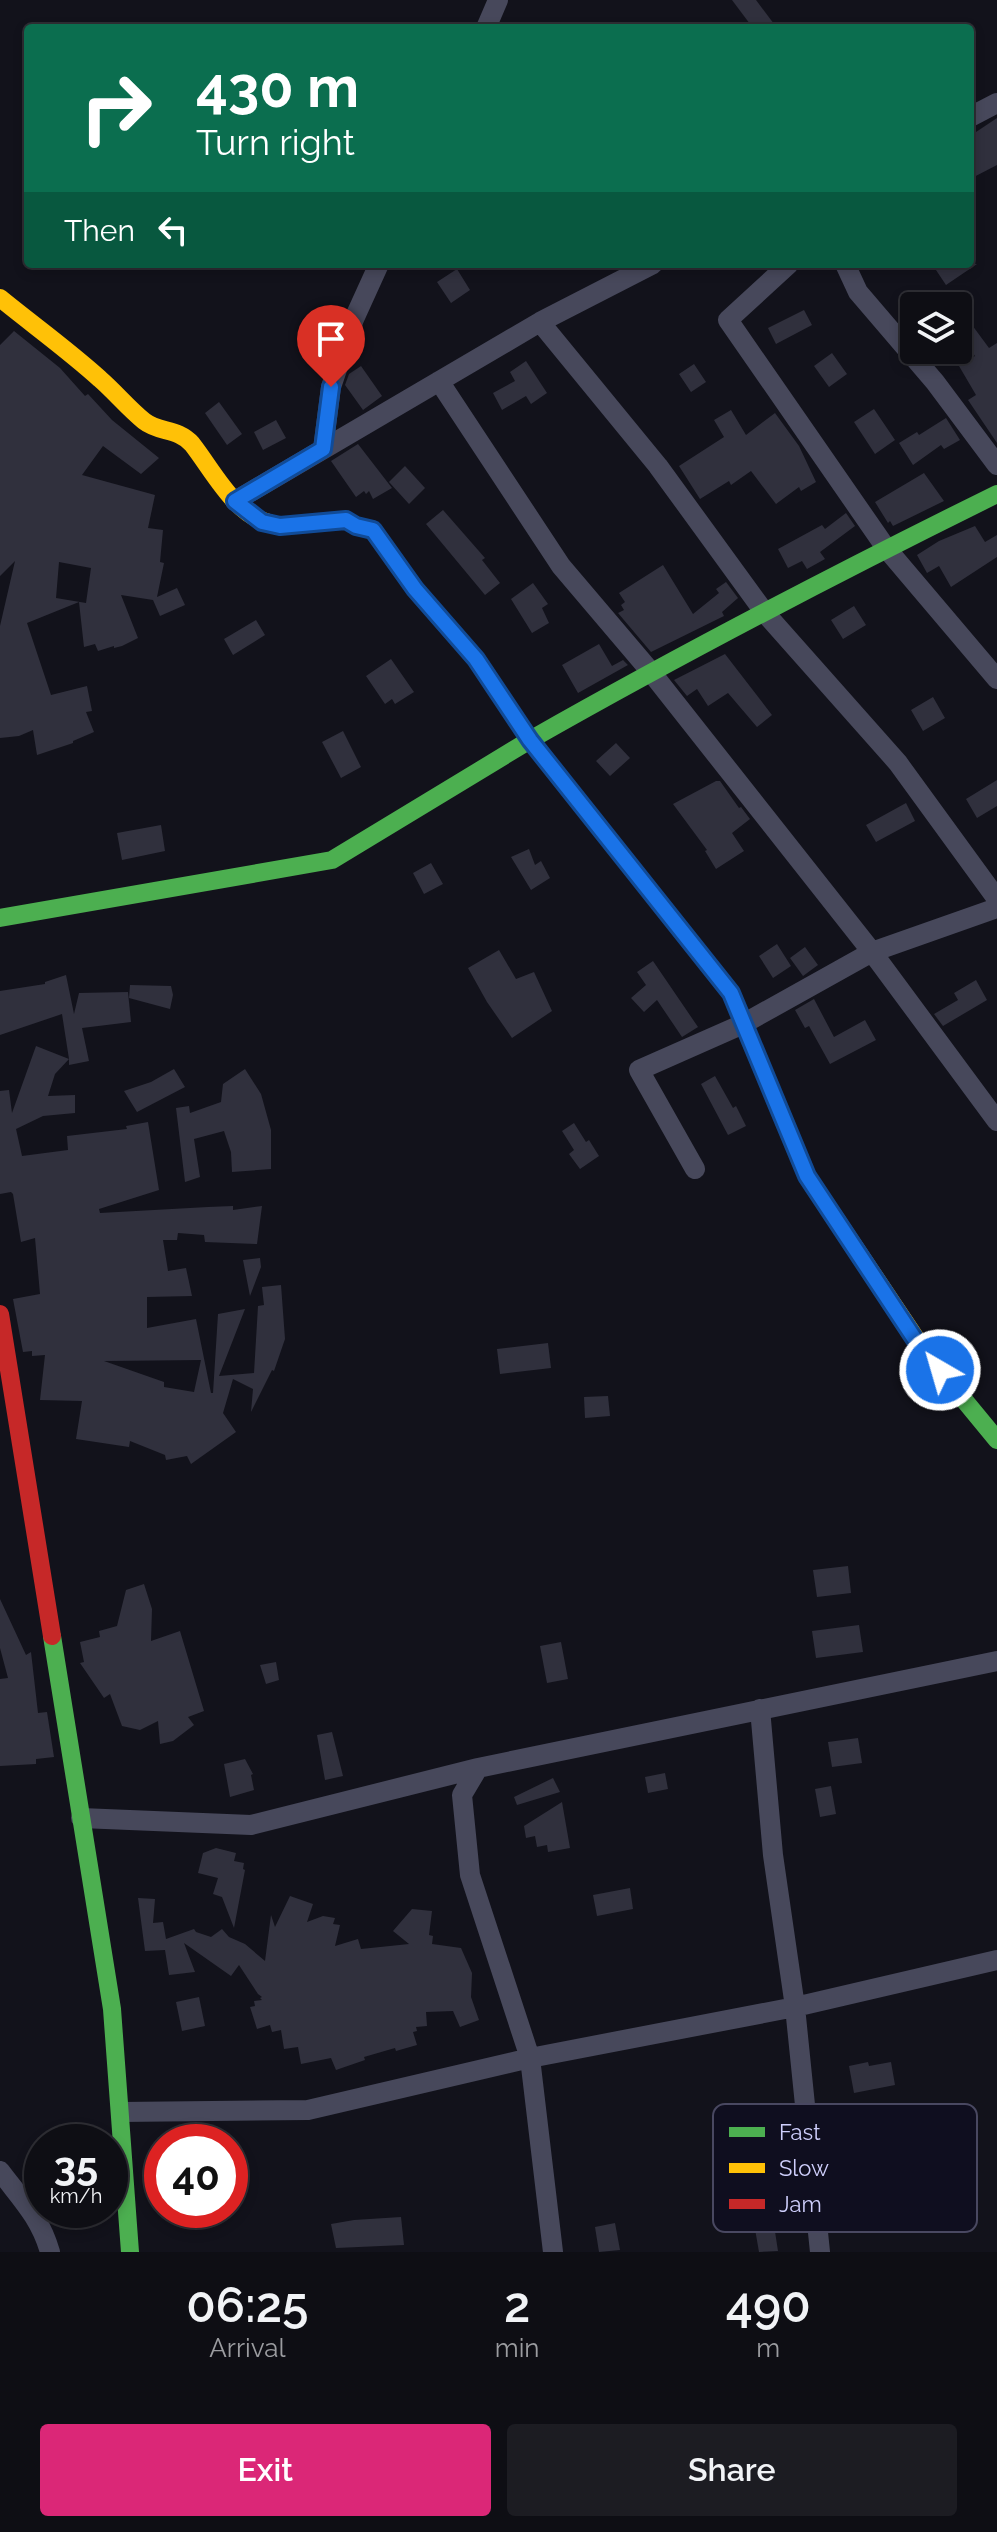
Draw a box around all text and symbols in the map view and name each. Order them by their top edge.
text: 430 m [196,54,359,120]
icon: right [64,56,168,160]
text: Turn right [196,121,355,163]
icon: left [151,208,195,252]
text: Then [64,213,135,248]
map controls [900,292,972,364]
button: layers [900,292,972,364]
pin [297,305,365,387]
icon: arrive [309,317,353,361]
position arrow [898,1328,982,1412]
legend [713,2104,977,2232]
text: Fast [779,2119,821,2145]
speed limit sign: 40 [144,2124,248,2228]
text: 35 [54,2142,98,2189]
text: Slow [779,2155,829,2181]
text: km/h [50,2184,102,2208]
text: Jam [779,2191,822,2217]
text: 06:25 [186,2277,308,2333]
text: 2 [504,2277,530,2333]
text: 490 [726,2277,811,2333]
text: Arrival [209,2333,286,2363]
text: min [495,2333,540,2363]
text: m [756,2333,780,2363]
button: Exit [40,2424,491,2516]
button: Share [507,2424,957,2516]

